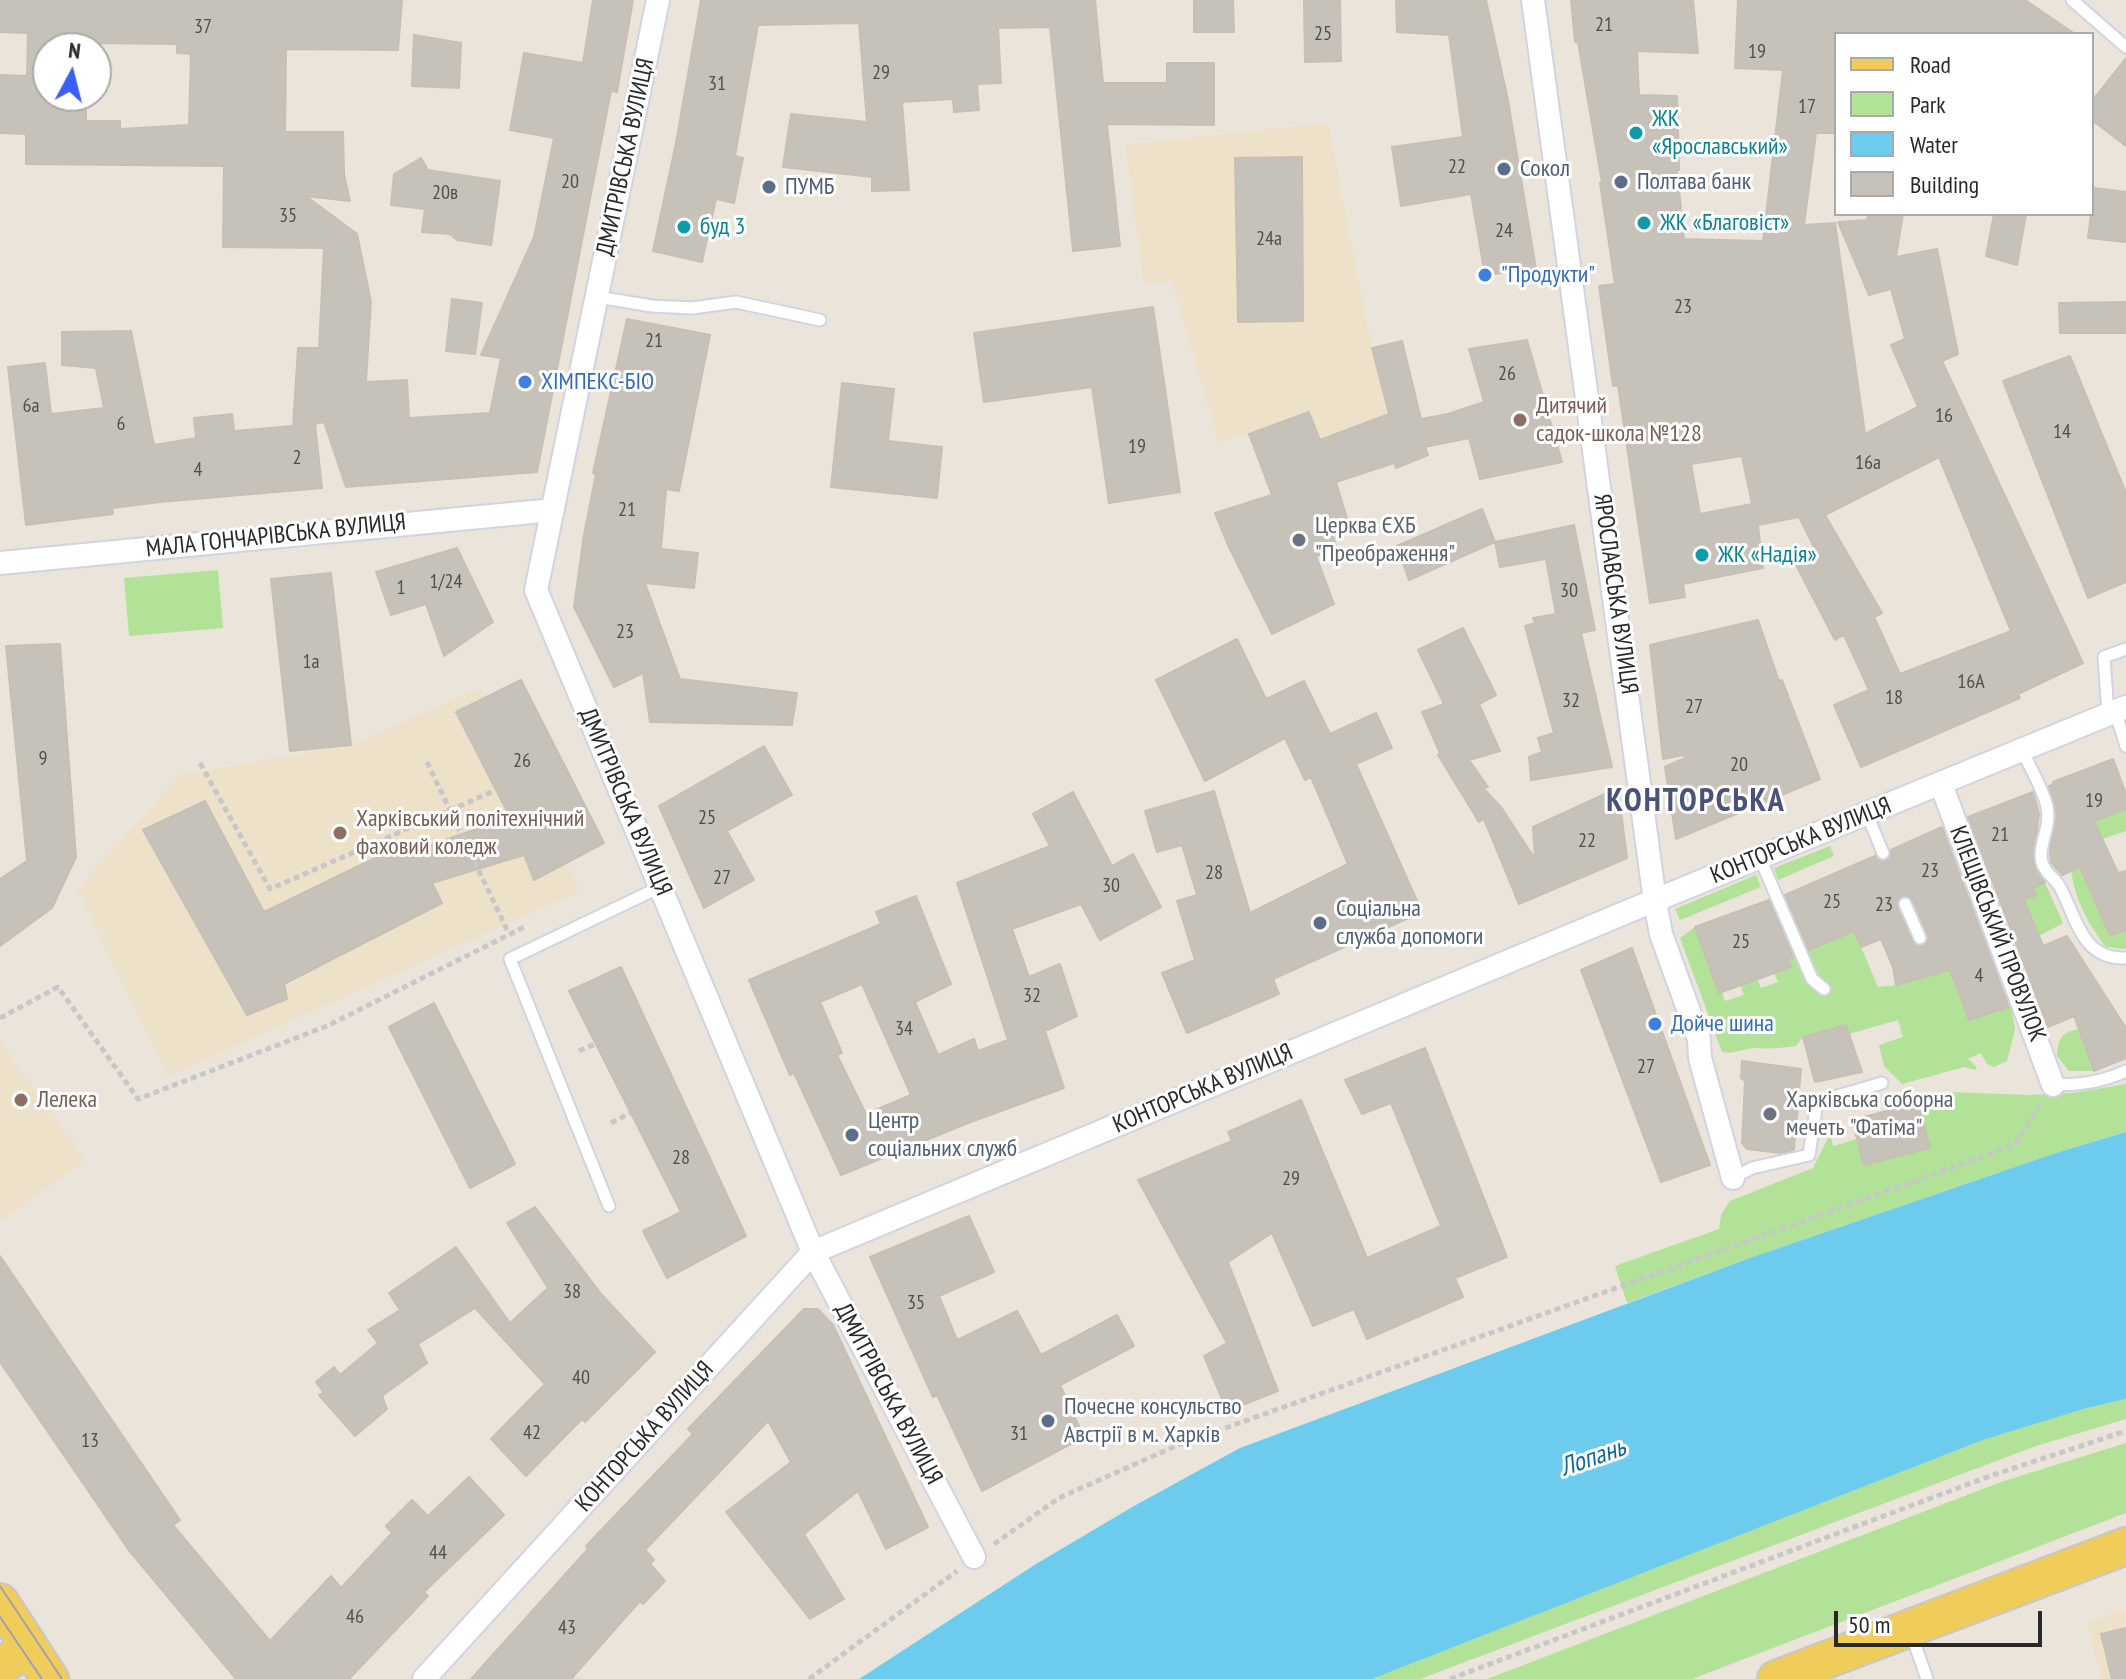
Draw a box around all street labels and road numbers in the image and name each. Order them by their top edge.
street label: ДМИТРІВСЬКА ВУЛИЦЯ [591,56,661,258]
street label: ЯРОСЛАВСЬКА ВУЛИЦЯ [1587,492,1643,696]
street label: МАЛА ГОНЧАРІВСЬКА ВУЛИЦЯ [145,508,407,564]
street label: ДМИТРІВСЬКА ВУЛИЦЯ [572,704,678,900]
street label: КОНТОРСЬКА ВУЛИЦЯ [1706,792,1896,890]
street label: КЛЕЩІВСЬКИЙ ПРОВУЛОК [1943,822,2051,1046]
street label: КОНТОРСЬКА ВУЛИЦЯ [1109,1038,1297,1140]
street label: ДМИТРІВСЬКА ВУЛИЦЯ [828,1298,948,1490]
street label: КОНТОРСЬКА ВУЛИЦЯ [570,1356,720,1518]

